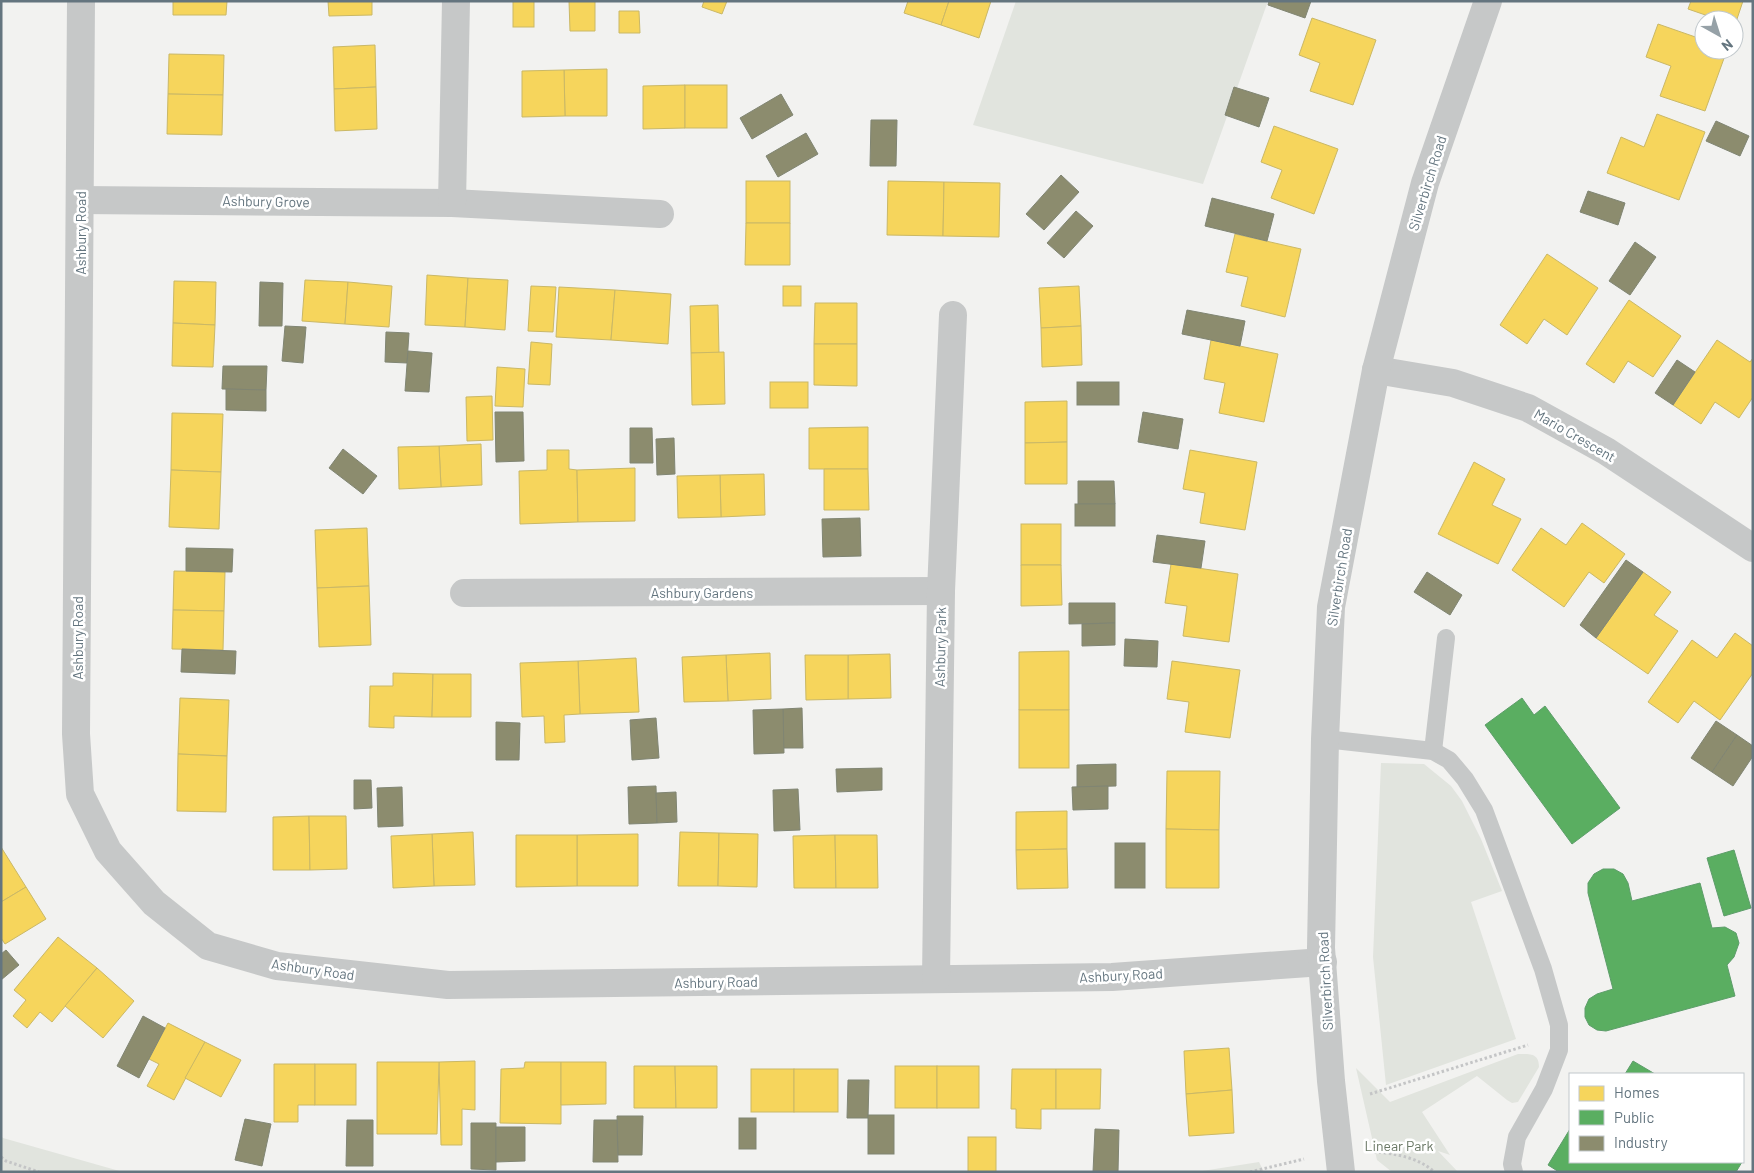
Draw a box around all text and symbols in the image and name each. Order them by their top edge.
north arrow [1694,10,1744,60]
text: N [1719,36,1736,55]
street label: Silverbirch Road [1404,133,1450,233]
street label: Ashbury Road [72,191,89,275]
street label: Ashbury Grove [222,192,310,210]
street label: Mario Crescent [1531,405,1619,465]
street label: Silverbirch Road [1323,527,1355,627]
street label: Ashbury Gardens [651,584,754,601]
street label: Ashbury Road [69,596,86,680]
street label: Ashbury Park [931,607,949,687]
street label: Silverbirch Road [1314,931,1336,1031]
street label: Ashbury Road [270,955,356,983]
street label: Ashbury Road [1079,964,1163,986]
street label: Ashbury Road [674,973,758,991]
legend [1569,1073,1744,1163]
text: Homes [1614,1083,1659,1101]
text: Public [1614,1108,1654,1126]
text: Industry [1614,1133,1668,1151]
park label: Linear Park [1365,1137,1433,1154]

